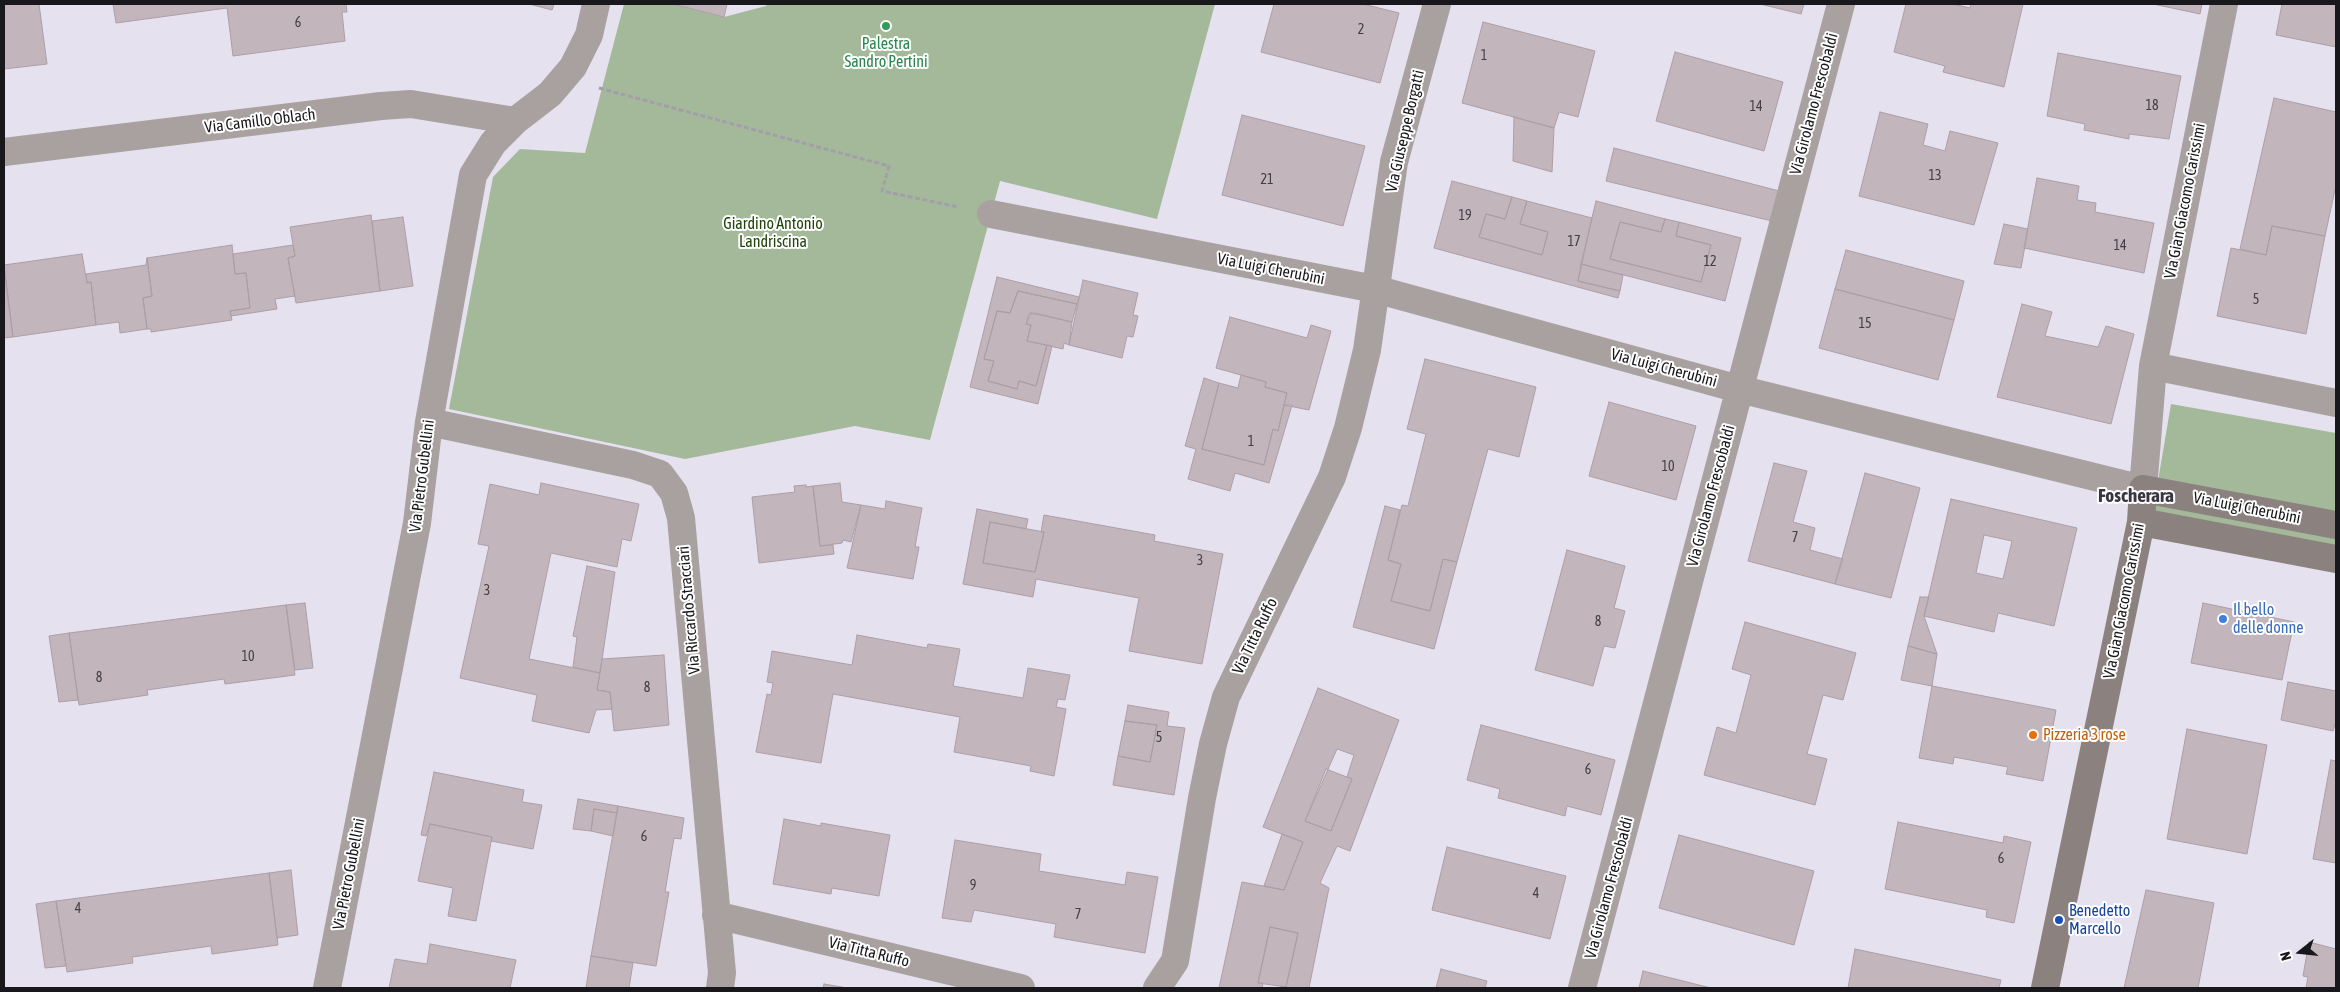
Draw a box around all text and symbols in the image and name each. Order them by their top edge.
house number: 6 [295,15,301,31]
marker: Palestra Sandro Pertini [880,20,892,32]
house number: 2 [1358,22,1364,38]
street label: Via Girolamo Frescobaldi [1786,31,1842,177]
place label: Palestra Sandro Pertini [844,34,928,72]
house number: 1 [1481,48,1487,64]
street label: Via Giuseppe Borgatti [1382,68,1428,194]
house number: 18 [2145,98,2159,114]
house number: 14 [1749,99,1763,115]
street label: Via Camillo Oblach [204,105,316,137]
street label: Via Gian Giacomo Carissimi [2160,122,2210,280]
house number: 13 [1928,168,1942,184]
house number: 21 [1260,172,1274,188]
house number: 19 [1458,208,1472,224]
park label: Giardino Antonio Landriscina [723,214,823,252]
house number: 17 [1567,234,1581,250]
house number: 14 [2113,238,2127,254]
street label: Via Luigi Cherubini [1216,249,1326,289]
house number: 12 [1703,254,1717,270]
house number: 5 [2253,292,2259,308]
house number: 15 [1858,316,1872,332]
street label: Via Luigi Cherubini [1609,345,1719,391]
street label: Via Pietro Gubellini [406,419,438,533]
street label: Via Girolamo Frescobaldi [1683,423,1739,569]
house number: 1 [1248,434,1254,450]
house number: 10 [1661,459,1675,475]
district label: Foscherara [2098,485,2174,507]
street label: Via Luigi Cherubini [2192,488,2302,528]
street label: Via Gian Giacomo Carissimi [2099,522,2149,680]
house number: 7 [1792,530,1798,546]
street label: Via Riccardo Stracciari [674,545,704,675]
house number: 3 [1197,553,1203,569]
house number: 3 [484,583,490,599]
street label: Via Titta Ruffo [1228,595,1282,677]
place label: Il bello delle donne [2233,600,2304,638]
marker: Il bello delle donne [2217,613,2229,625]
house number: 8 [1595,614,1601,630]
house number: 10 [241,649,255,665]
house number: 8 [96,670,102,686]
house number: 8 [644,680,650,696]
place label: Pizzeria 3 rose [2043,725,2126,745]
marker: Pizzeria 3 rose [2027,729,2039,741]
house number: 5 [1156,730,1162,746]
house number: 6 [1585,762,1591,778]
street label: Via Girolamo Frescobaldi [1581,815,1637,961]
street label: Via Pietro Gubellini [329,817,369,931]
house number: 6 [641,829,647,845]
house number: 6 [1998,851,2004,867]
house number: 9 [970,878,976,894]
house number: 4 [1533,886,1539,902]
house number: 4 [75,901,81,917]
place label: Benedetto Marcello [2069,901,2130,939]
house number: 7 [1075,907,1081,923]
marker: Benedetto Marcello [2053,914,2065,926]
north arrow [2275,927,2325,977]
street label: Via Titta Ruffo [827,933,911,971]
text: N [2277,950,2294,962]

